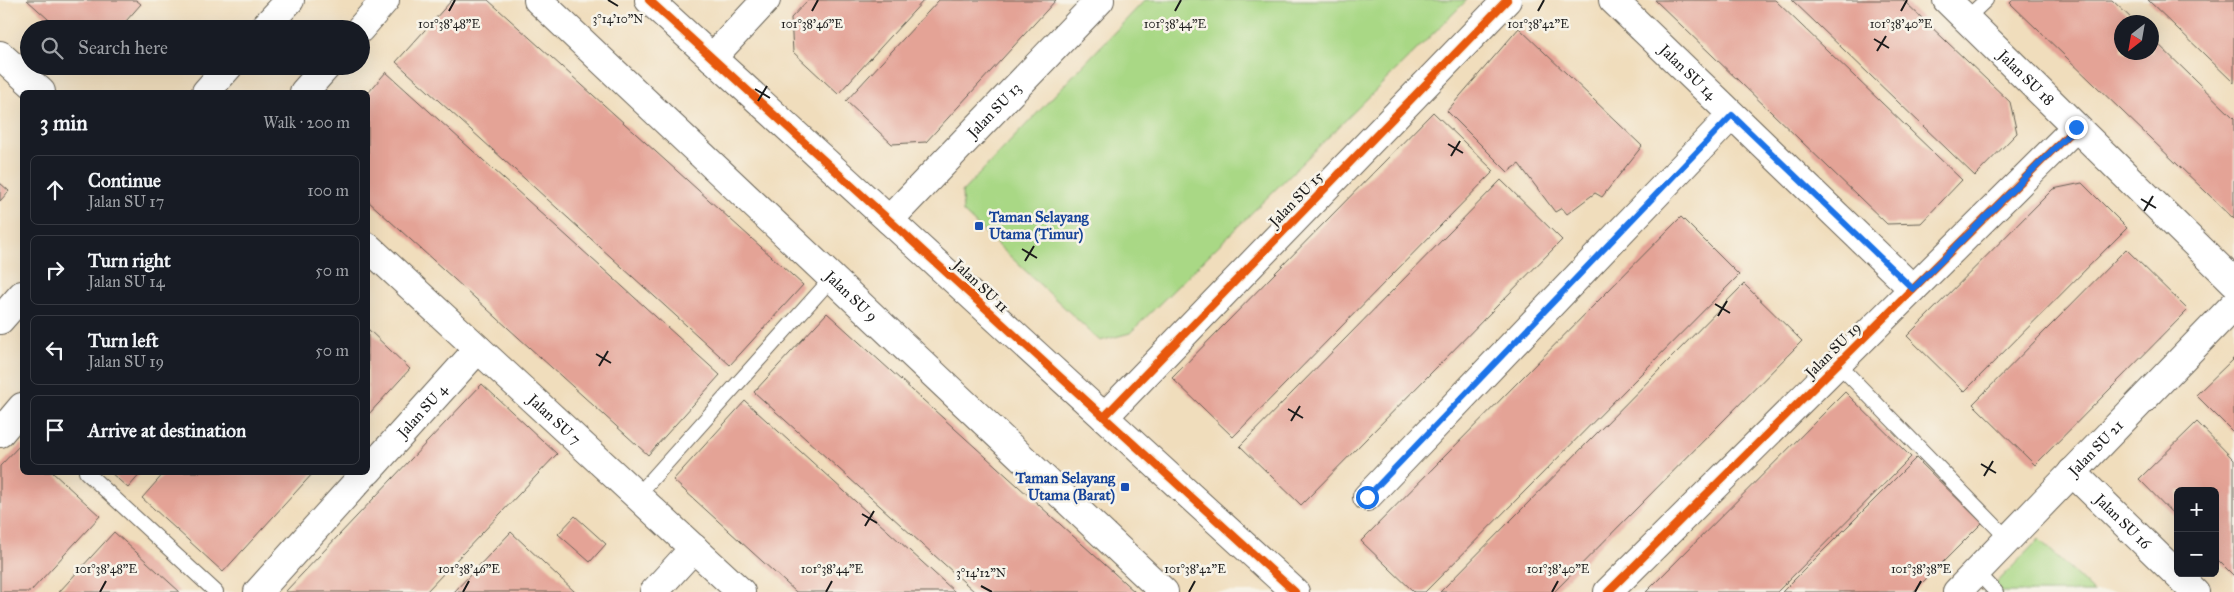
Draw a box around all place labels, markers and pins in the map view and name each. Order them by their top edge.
place label: Taman Selayang Utama (Timur) [988,208,1089,244]
marker: Taman Selayang Utama (Timur) [973,220,985,232]
place label: Taman Selayang Utama (Barat) [1015,469,1116,505]
marker: Taman Selayang Utama (Barat) [1119,481,1131,493]

